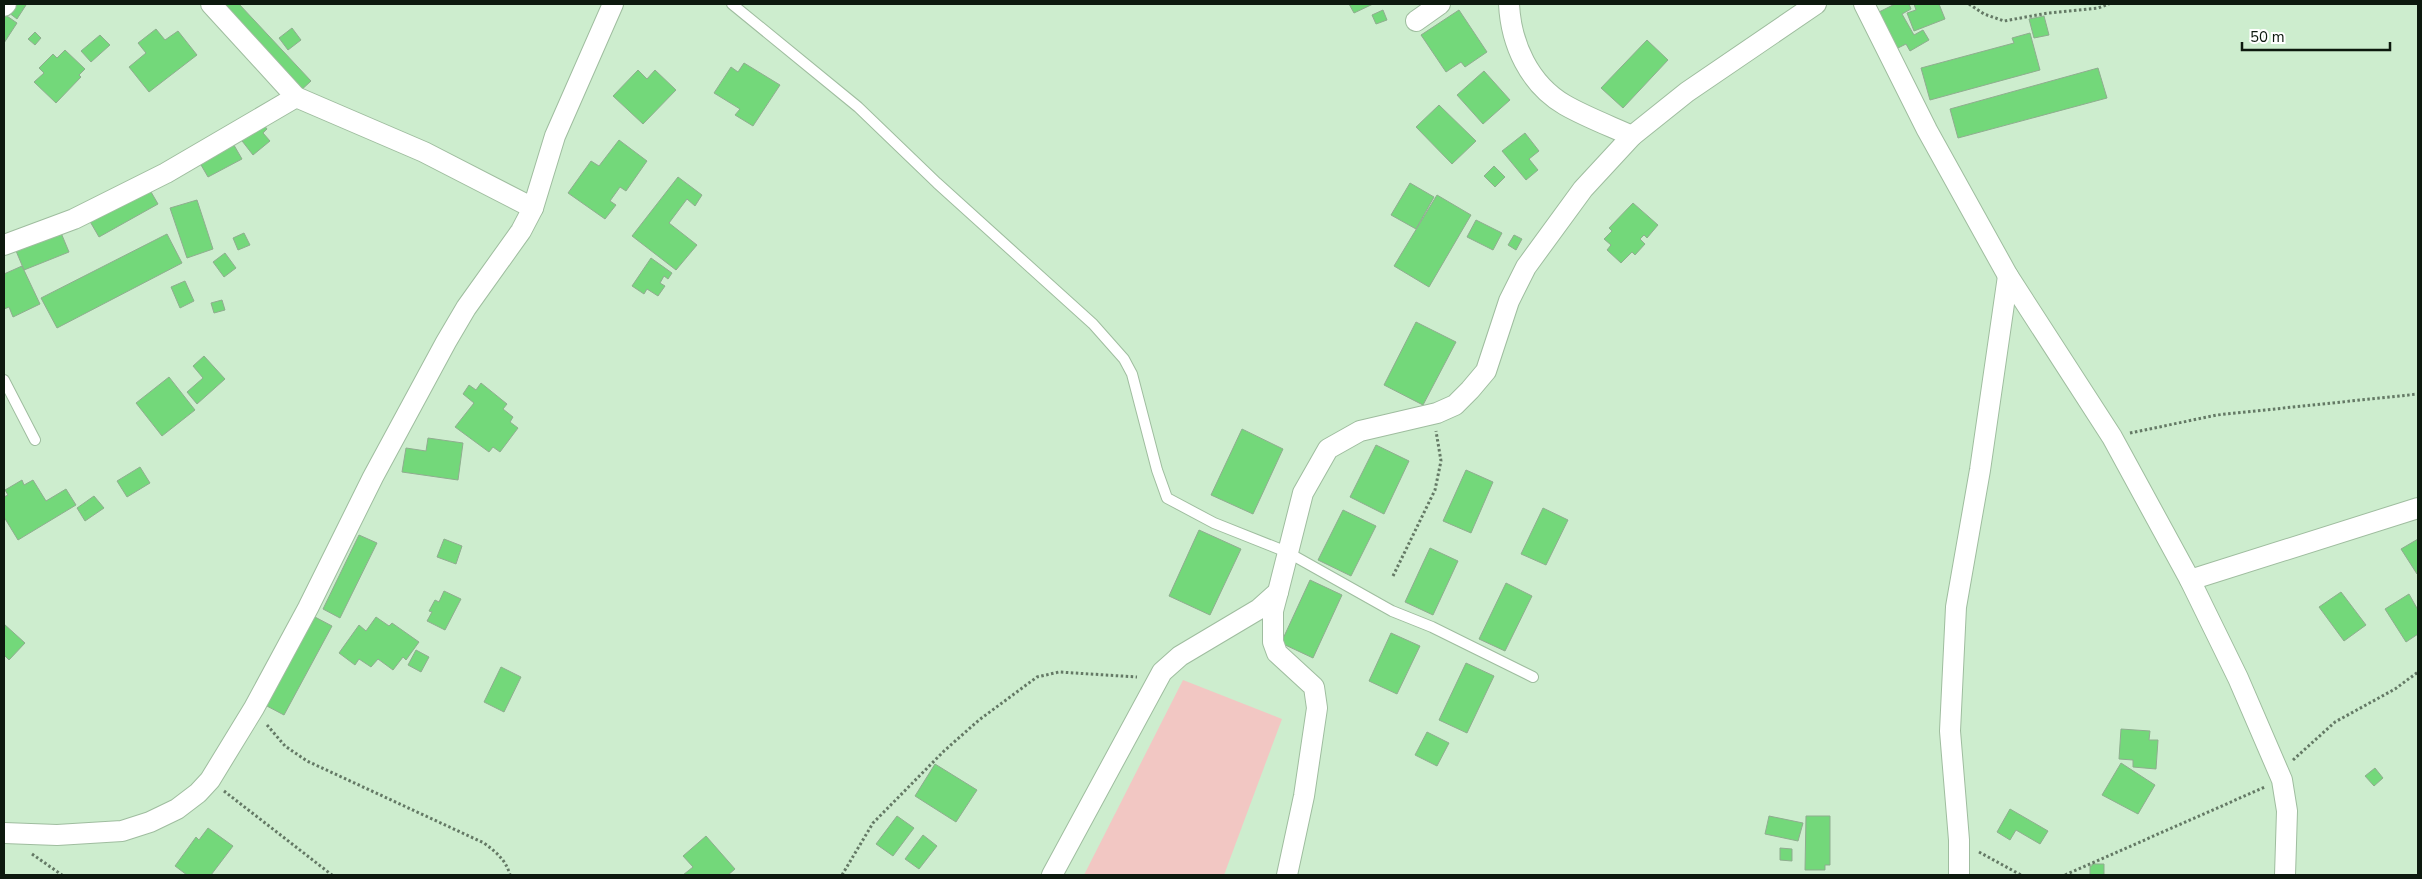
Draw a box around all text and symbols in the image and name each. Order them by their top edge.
scale bar [2242,20,2390,52]
text: 50 m [2250,27,2285,47]

